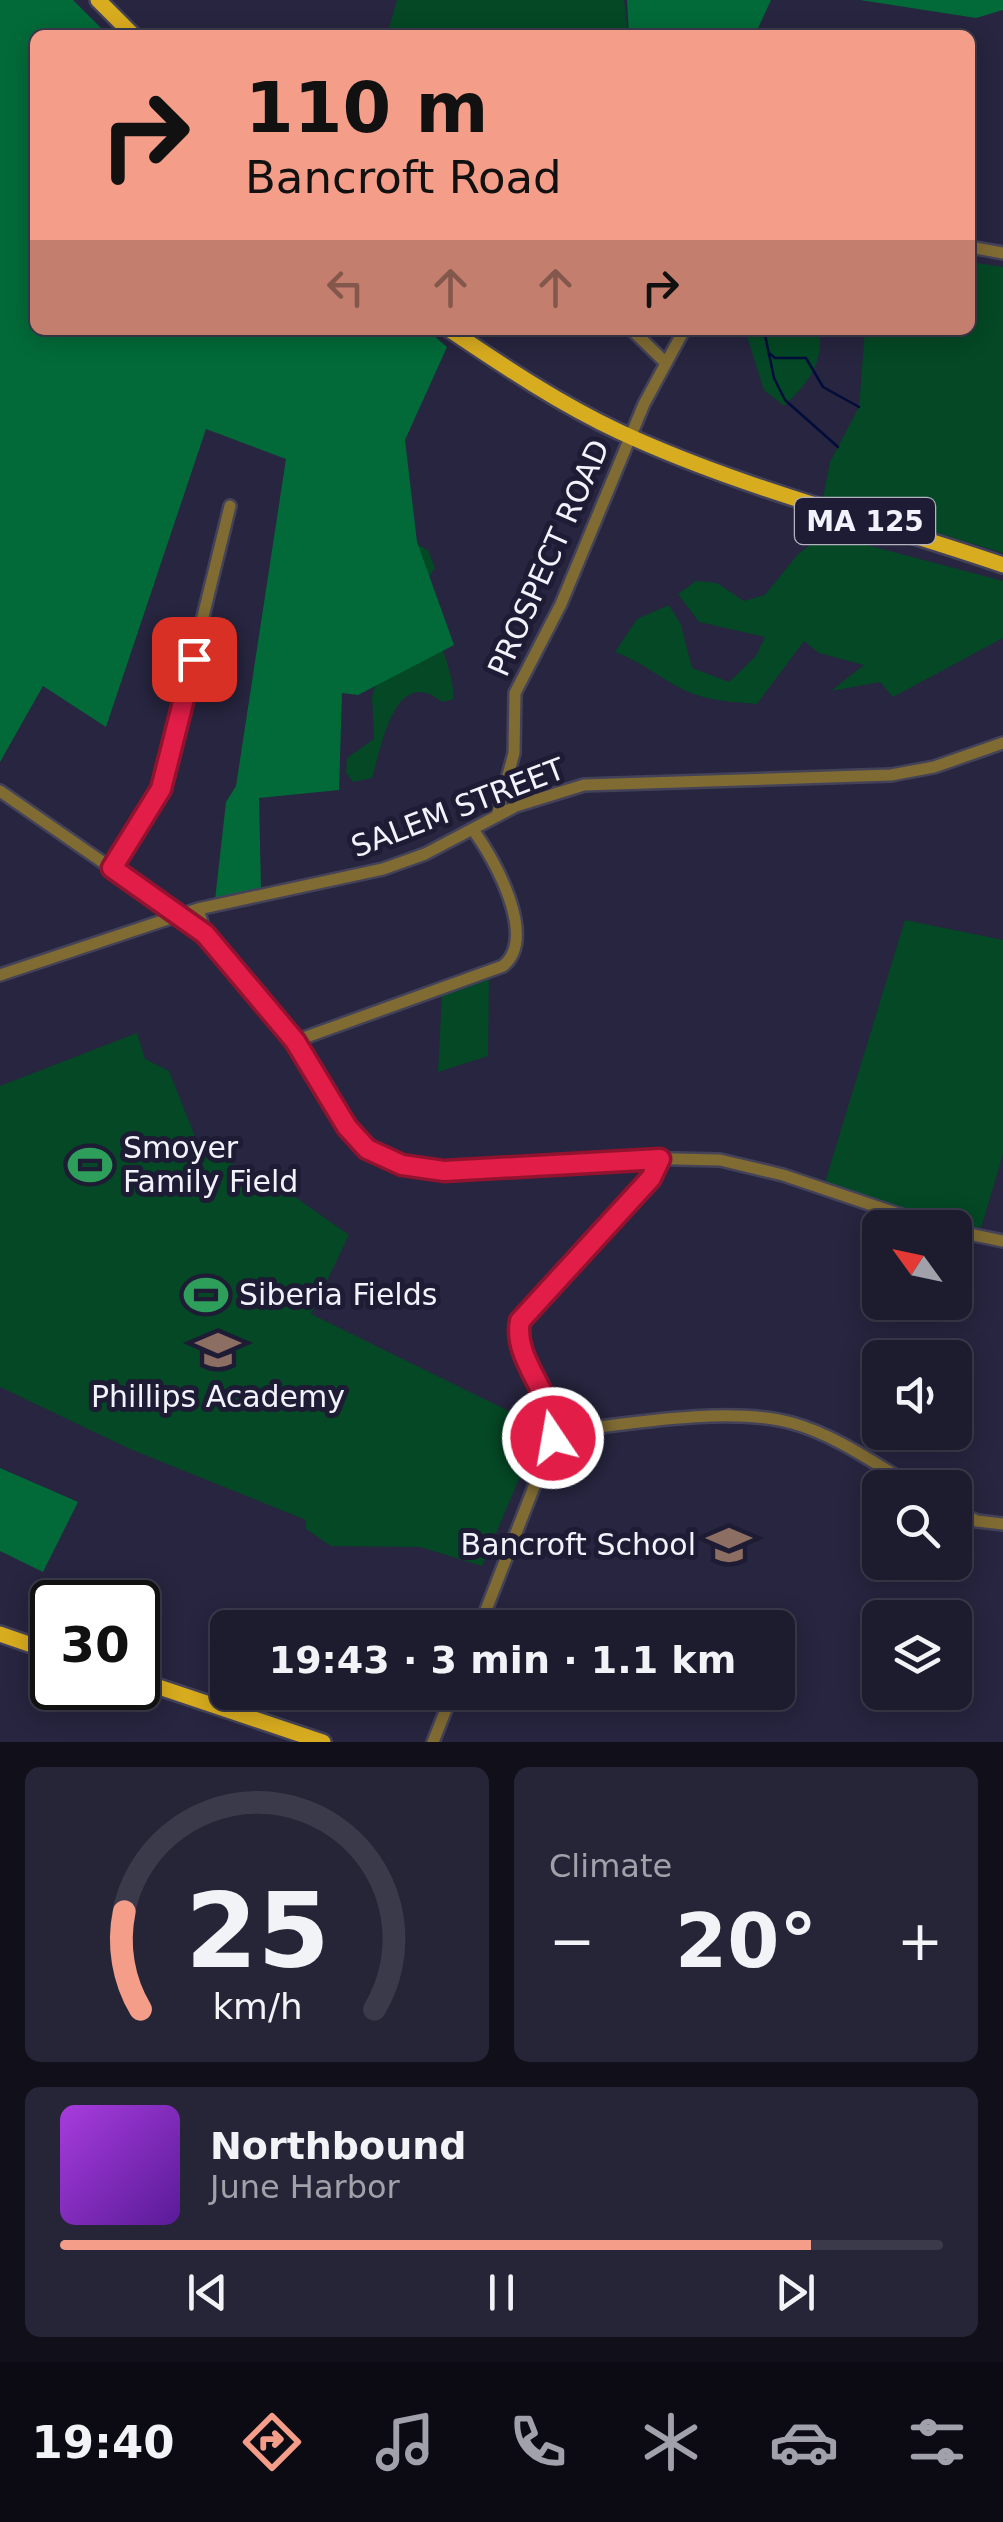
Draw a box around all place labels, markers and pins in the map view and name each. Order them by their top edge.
pin [152,617,237,702]
place label: Smoyer Family Field [123,1130,298,1199]
sports icon: Smoyer Family Field [66,1141,114,1189]
sports icon: Siberia Fields [182,1271,230,1319]
place label: Siberia Fields [239,1277,437,1312]
school or university icon: Phillips Academy [194,1326,242,1374]
place label: Phillips Academy [91,1379,345,1414]
school or university icon: Bancroft School [705,1521,753,1569]
place label: Bancroft School [461,1527,696,1562]

